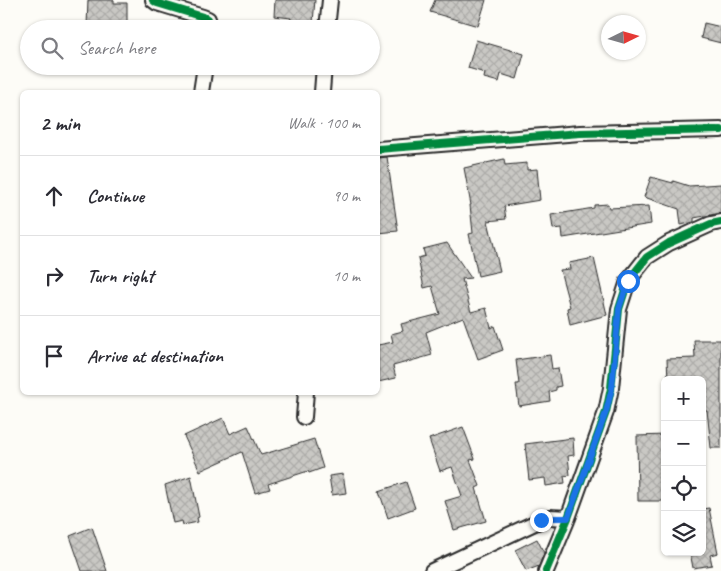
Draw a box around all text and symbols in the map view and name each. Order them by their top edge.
north arrow [601,15,646,60]
search box [20,20,380,75]
icon: search [38,34,66,62]
text: Search here [78,36,155,60]
text: 2 min [40,110,80,136]
text: Walk · 100 m [288,113,360,133]
icon: ahead [40,182,68,210]
text: Continue [87,184,144,208]
text: 90 m [333,186,360,206]
icon: right [40,262,68,290]
text: Turn right [87,264,154,288]
text: 10 m [333,266,360,286]
route start [617,270,640,293]
icon: arrive [40,342,68,370]
text: Arrive at destination [87,344,223,368]
map controls [661,376,706,556]
button: + [661,376,706,421]
button: − [661,421,706,466]
button: locate [661,466,706,511]
route end [530,509,553,532]
button: layers [661,511,706,556]

